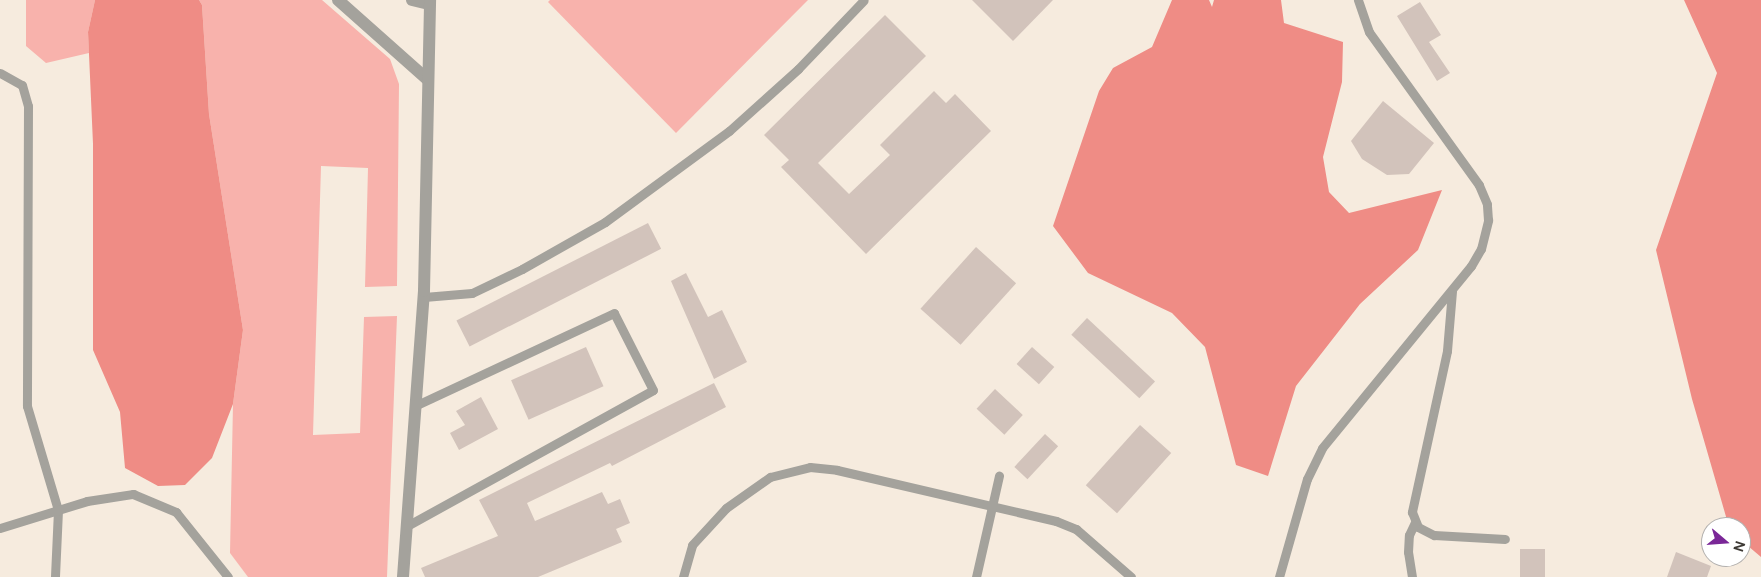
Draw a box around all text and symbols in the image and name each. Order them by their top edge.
north arrow [1701,517,1751,567]
text: N [1729,539,1749,554]

